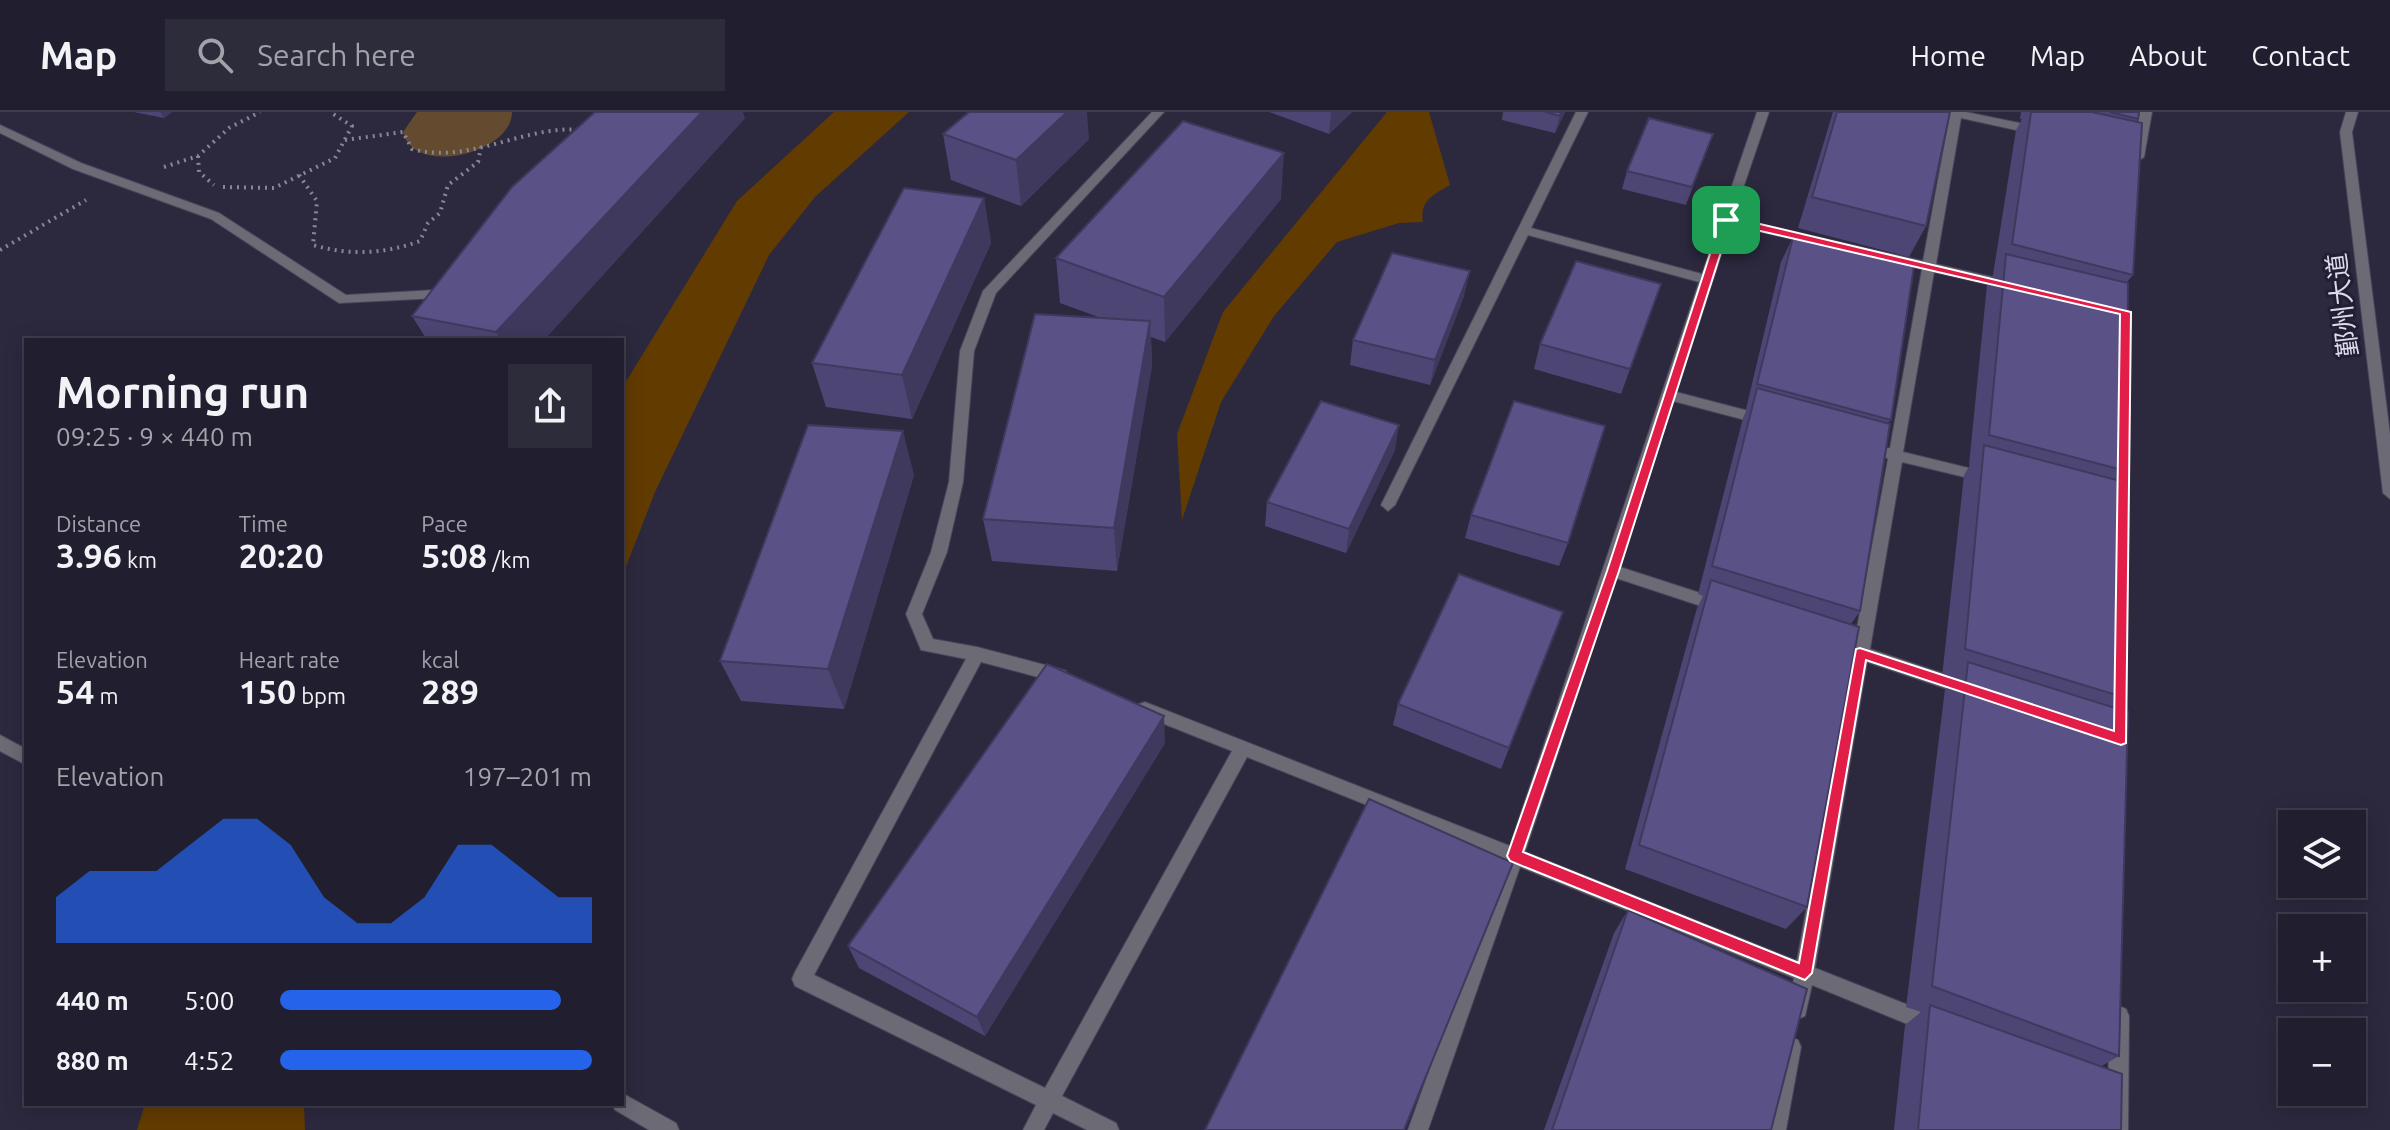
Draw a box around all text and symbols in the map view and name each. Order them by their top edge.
search box [165,19,725,91]
icon: search [193,33,237,77]
text: Map [40,34,117,76]
text: Search here [257,38,416,72]
text: Home [1911,40,1986,71]
text: Map [2030,40,2085,71]
text: About [2129,40,2207,71]
text: Contact [2251,40,2350,71]
pin [1692,186,1760,254]
icon: arrive [1704,198,1748,242]
street label: 鄞州大道 [2321,252,2363,358]
button: share [508,364,592,448]
text: Morning run [56,367,309,416]
text: 09:25 · 9 × 440 m [56,422,253,451]
text: Distance [56,511,141,536]
text: Time [239,511,288,536]
text: Pace [421,511,468,536]
text: 3.96 [56,536,122,574]
text: 20:20 [239,536,324,574]
text: 5:08 [421,536,487,574]
text: km [122,547,157,572]
text: /km [487,547,531,572]
text: Elevation [56,647,148,672]
text: Heart rate [239,647,340,672]
text: kcal [421,647,459,672]
text: 54 [56,672,94,710]
text: 150 [239,672,296,710]
text: 289 [421,672,479,710]
text: m [94,683,118,708]
text: bpm [296,683,346,708]
text: Elevation [56,762,164,791]
text: 197–201 m [463,762,592,791]
map controls [2278,810,2366,1106]
button: layers [2278,810,2366,898]
button: + [2278,914,2366,1002]
text: 440 m [56,986,129,1015]
text: 5:00 [184,986,234,1015]
button: − [2278,1018,2366,1106]
text: 880 m [56,1046,129,1075]
text: 4:52 [184,1046,234,1075]

